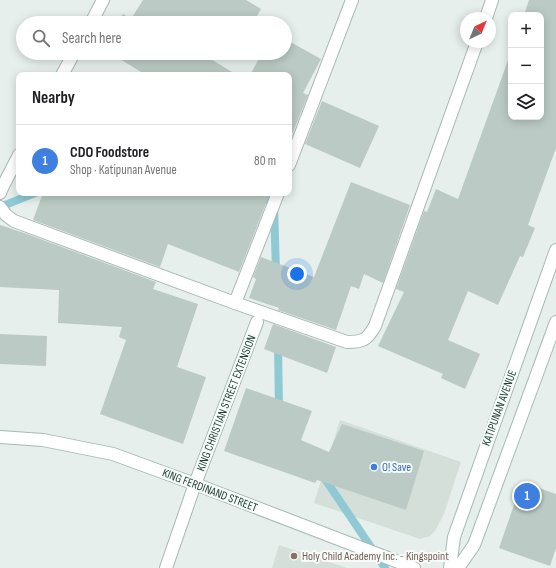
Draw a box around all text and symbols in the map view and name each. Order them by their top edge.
north arrow [460,12,496,48]
map controls [508,12,544,120]
button: + [508,12,544,48]
search box [16,16,292,60]
icon: search [30,27,52,49]
text: Search here [62,29,122,48]
button: − [508,48,544,84]
button: layers [508,84,544,120]
text: Nearby [32,88,75,108]
text: CDO Foodstore [70,143,149,162]
text: 1 [42,153,48,169]
text: 80 m [254,153,276,169]
text: Shop · Katipunan Avenue [70,162,177,178]
your location [287,264,307,284]
street label: KING CHRISTIAN STREET EXTENSION [193,333,259,474]
street label: KATIPUNAN AVENUE [479,368,520,448]
place label: O! Save [382,460,411,475]
marker: O! Save [369,462,379,472]
street label: KING FERDINAND STREET [160,465,260,516]
pin: 1 [514,481,540,511]
place label: Holy Child Academy Inc. - Kingspoint [302,549,449,564]
marker: Holy Child Academy Inc. - Kingspoint [289,551,299,561]

